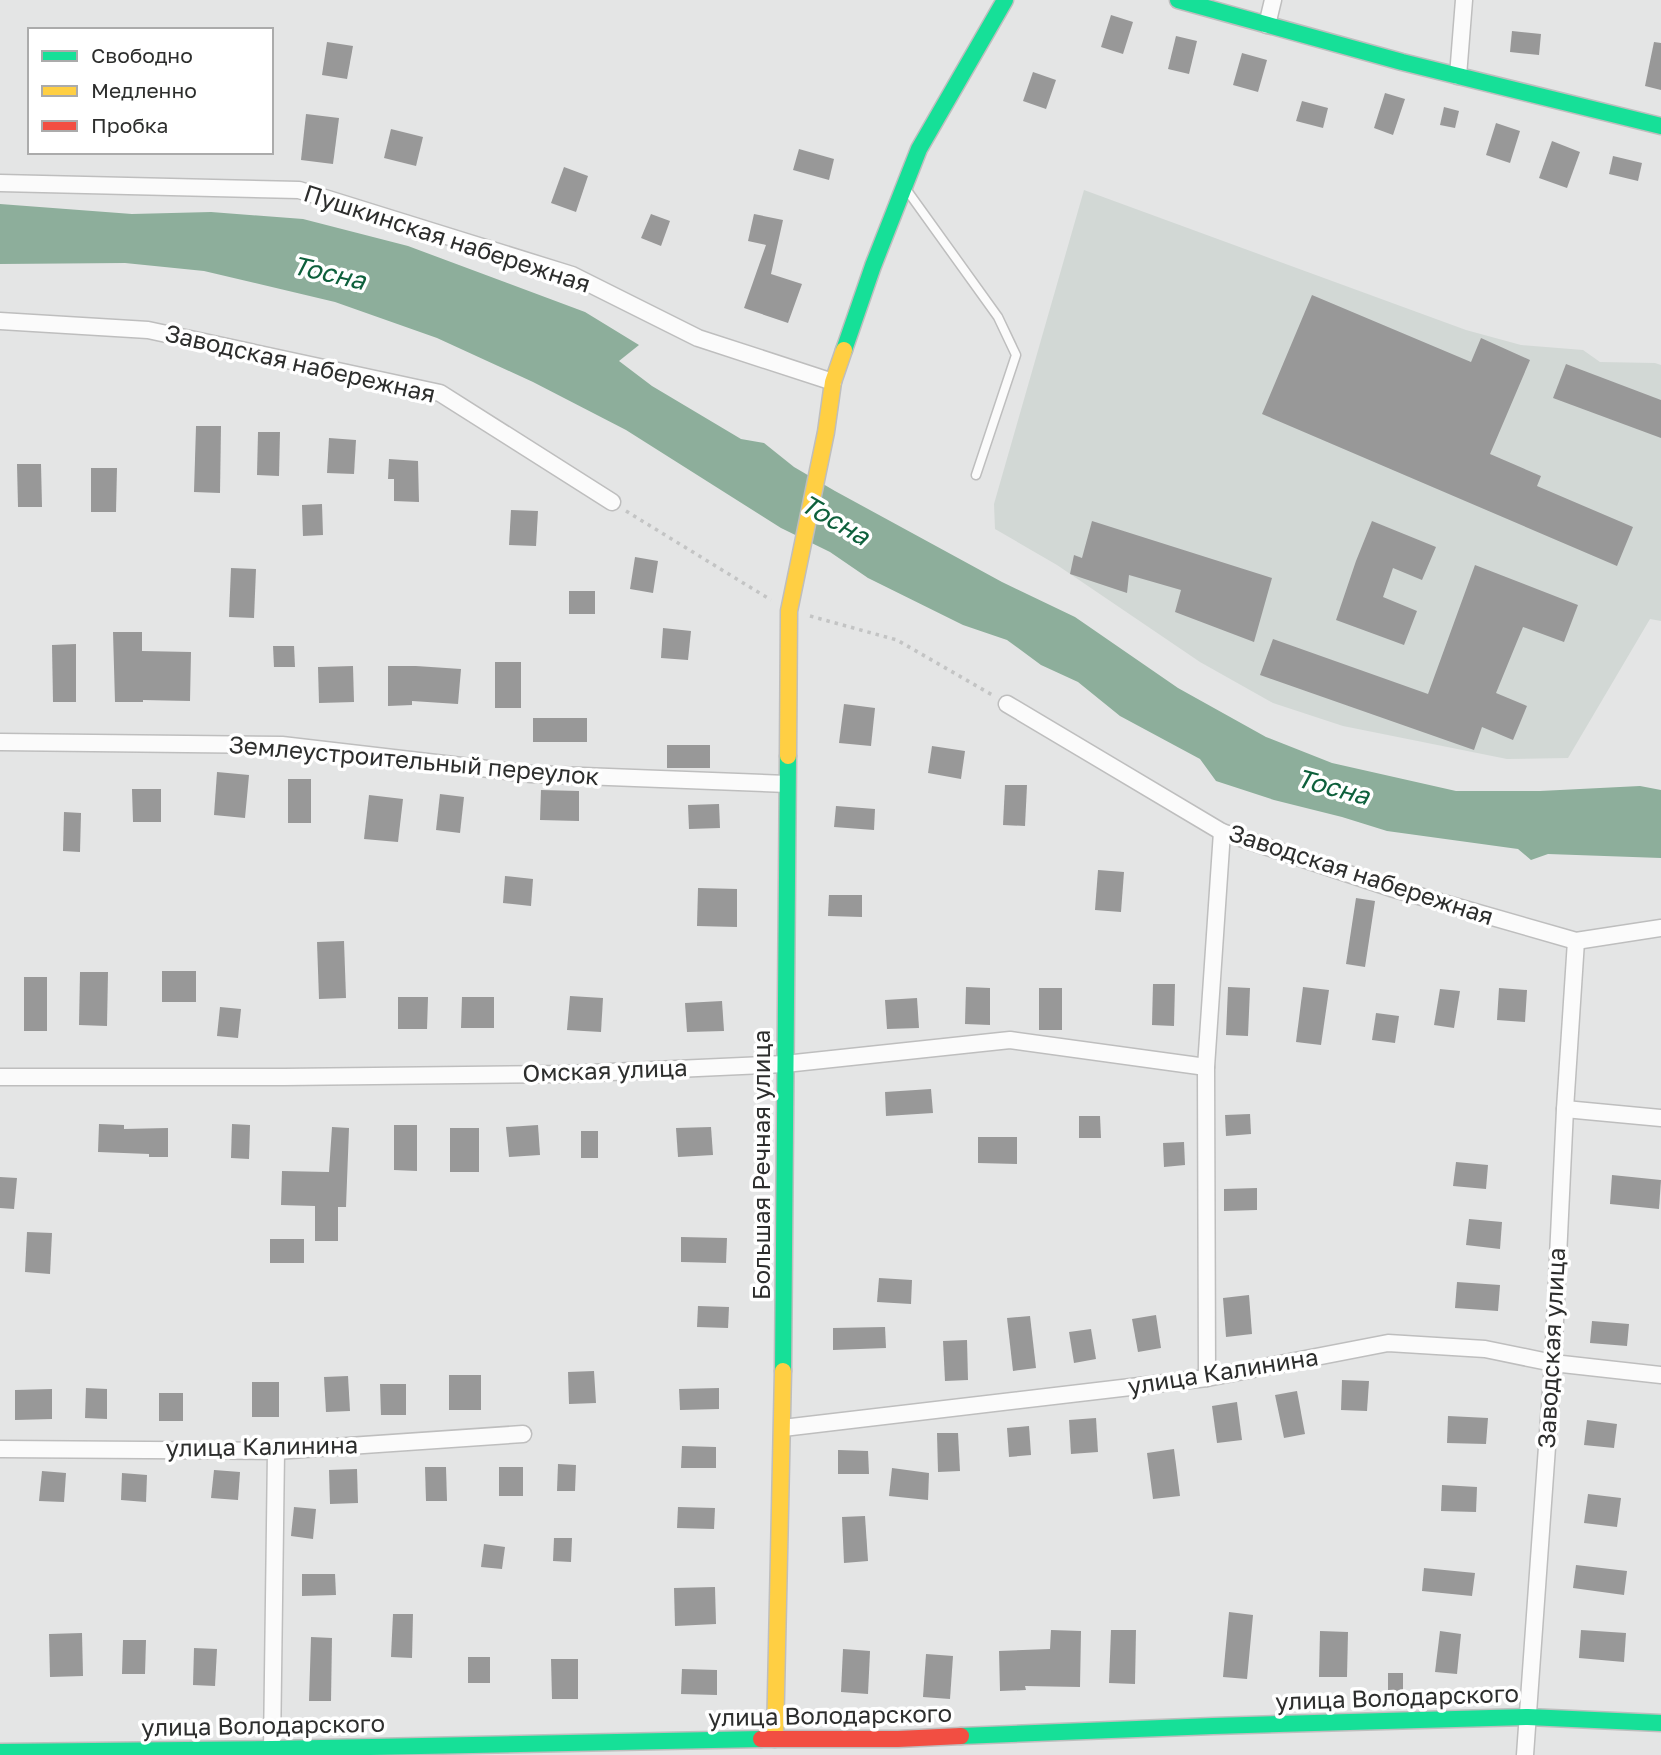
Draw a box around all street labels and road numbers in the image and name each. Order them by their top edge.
street label: Пушкинская набережная [301,178,594,298]
street label: Заводская набережная [162,317,438,408]
street label: Землеустроительный переулок [228,729,601,790]
street label: Заводская набережная [1225,817,1498,930]
street label: Большая Речная улица [746,1030,775,1300]
street label: Омская улица [522,1052,688,1087]
street label: Заводская улица [1531,1247,1570,1449]
street label: улица Калинина [1125,1341,1320,1400]
street label: улица Калинина [165,1429,359,1462]
street label: улица Володарского [1275,1678,1519,1715]
street label: улица Володарского [708,1698,952,1731]
street label: улица Володарского [141,1708,385,1741]

